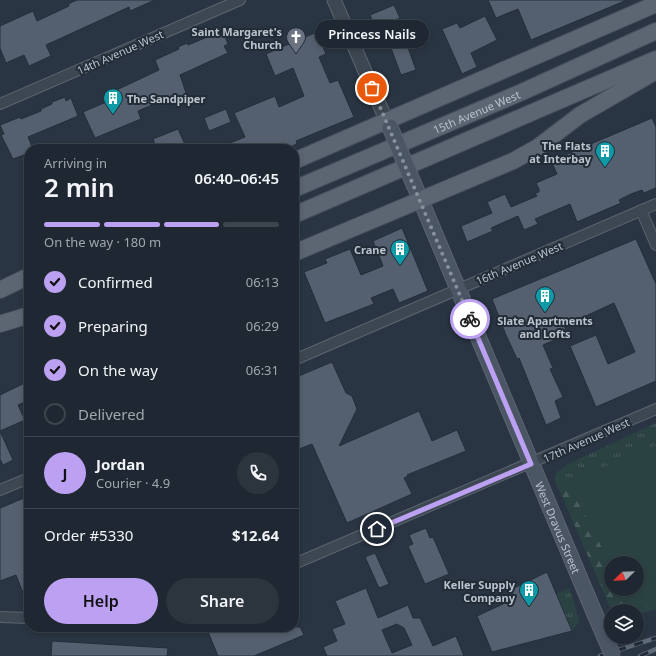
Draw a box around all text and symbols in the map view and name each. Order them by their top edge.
callout: Princess Nails [315,20,429,48]
place label: Saint Margaret's Church [192,24,282,52]
text: Princess Nails [328,25,416,43]
street label: 14th Avenue West [74,26,166,78]
church icon: Saint Margaret's Church [285,26,307,54]
pin [355,71,389,105]
icon: bag [361,77,383,99]
street label: 15th Avenue West [430,86,522,137]
building icon: The Sandpiper [102,87,124,115]
place label: The Sandpiper [127,91,205,106]
place label: The Flats at Interbay [529,138,592,166]
building icon: The Flats at Interbay [594,140,616,168]
text: Arriving in [44,154,107,172]
text: 06:40–06:45 [195,168,279,188]
text: 2 min [44,169,115,205]
text: On the way · 180 m [44,233,161,251]
building icon: Crane [389,238,411,266]
street label: 16th Avenue West [473,238,565,288]
place label: Crane [354,242,386,257]
icon: check [44,271,66,293]
text: Confirmed [78,272,153,292]
text: 06:13 [246,273,279,291]
building icon: Slate Apartments and Lofts [534,285,556,313]
courier [450,299,490,339]
icon: bike [459,308,481,330]
place label: Slate Apartments and Lofts [497,313,593,341]
icon: check [44,315,66,337]
text: Preparing [78,316,148,336]
text: 06:29 [246,317,279,335]
icon: check [44,359,66,381]
text: On the way [78,360,158,380]
text: 06:31 [246,361,279,379]
text: Delivered [78,404,145,424]
street label: 17th Avenue West [540,414,632,466]
button: phone [237,452,279,494]
text: Jordan [96,454,145,474]
text: J [63,463,67,483]
text: Courier · 4.9 [96,474,170,492]
street label: West Dravus Street [532,479,584,575]
pin [360,512,394,546]
icon: home [366,518,388,540]
text: Order #5330 [44,525,133,545]
text: $12.64 [232,525,279,545]
north arrow [604,556,644,596]
map controls [604,556,644,644]
place label: Keller Supply Company [444,577,516,605]
button: Help [44,578,158,624]
button: Share [166,578,279,624]
building icon: Keller Supply Company [518,579,540,607]
button: layers [604,604,644,644]

